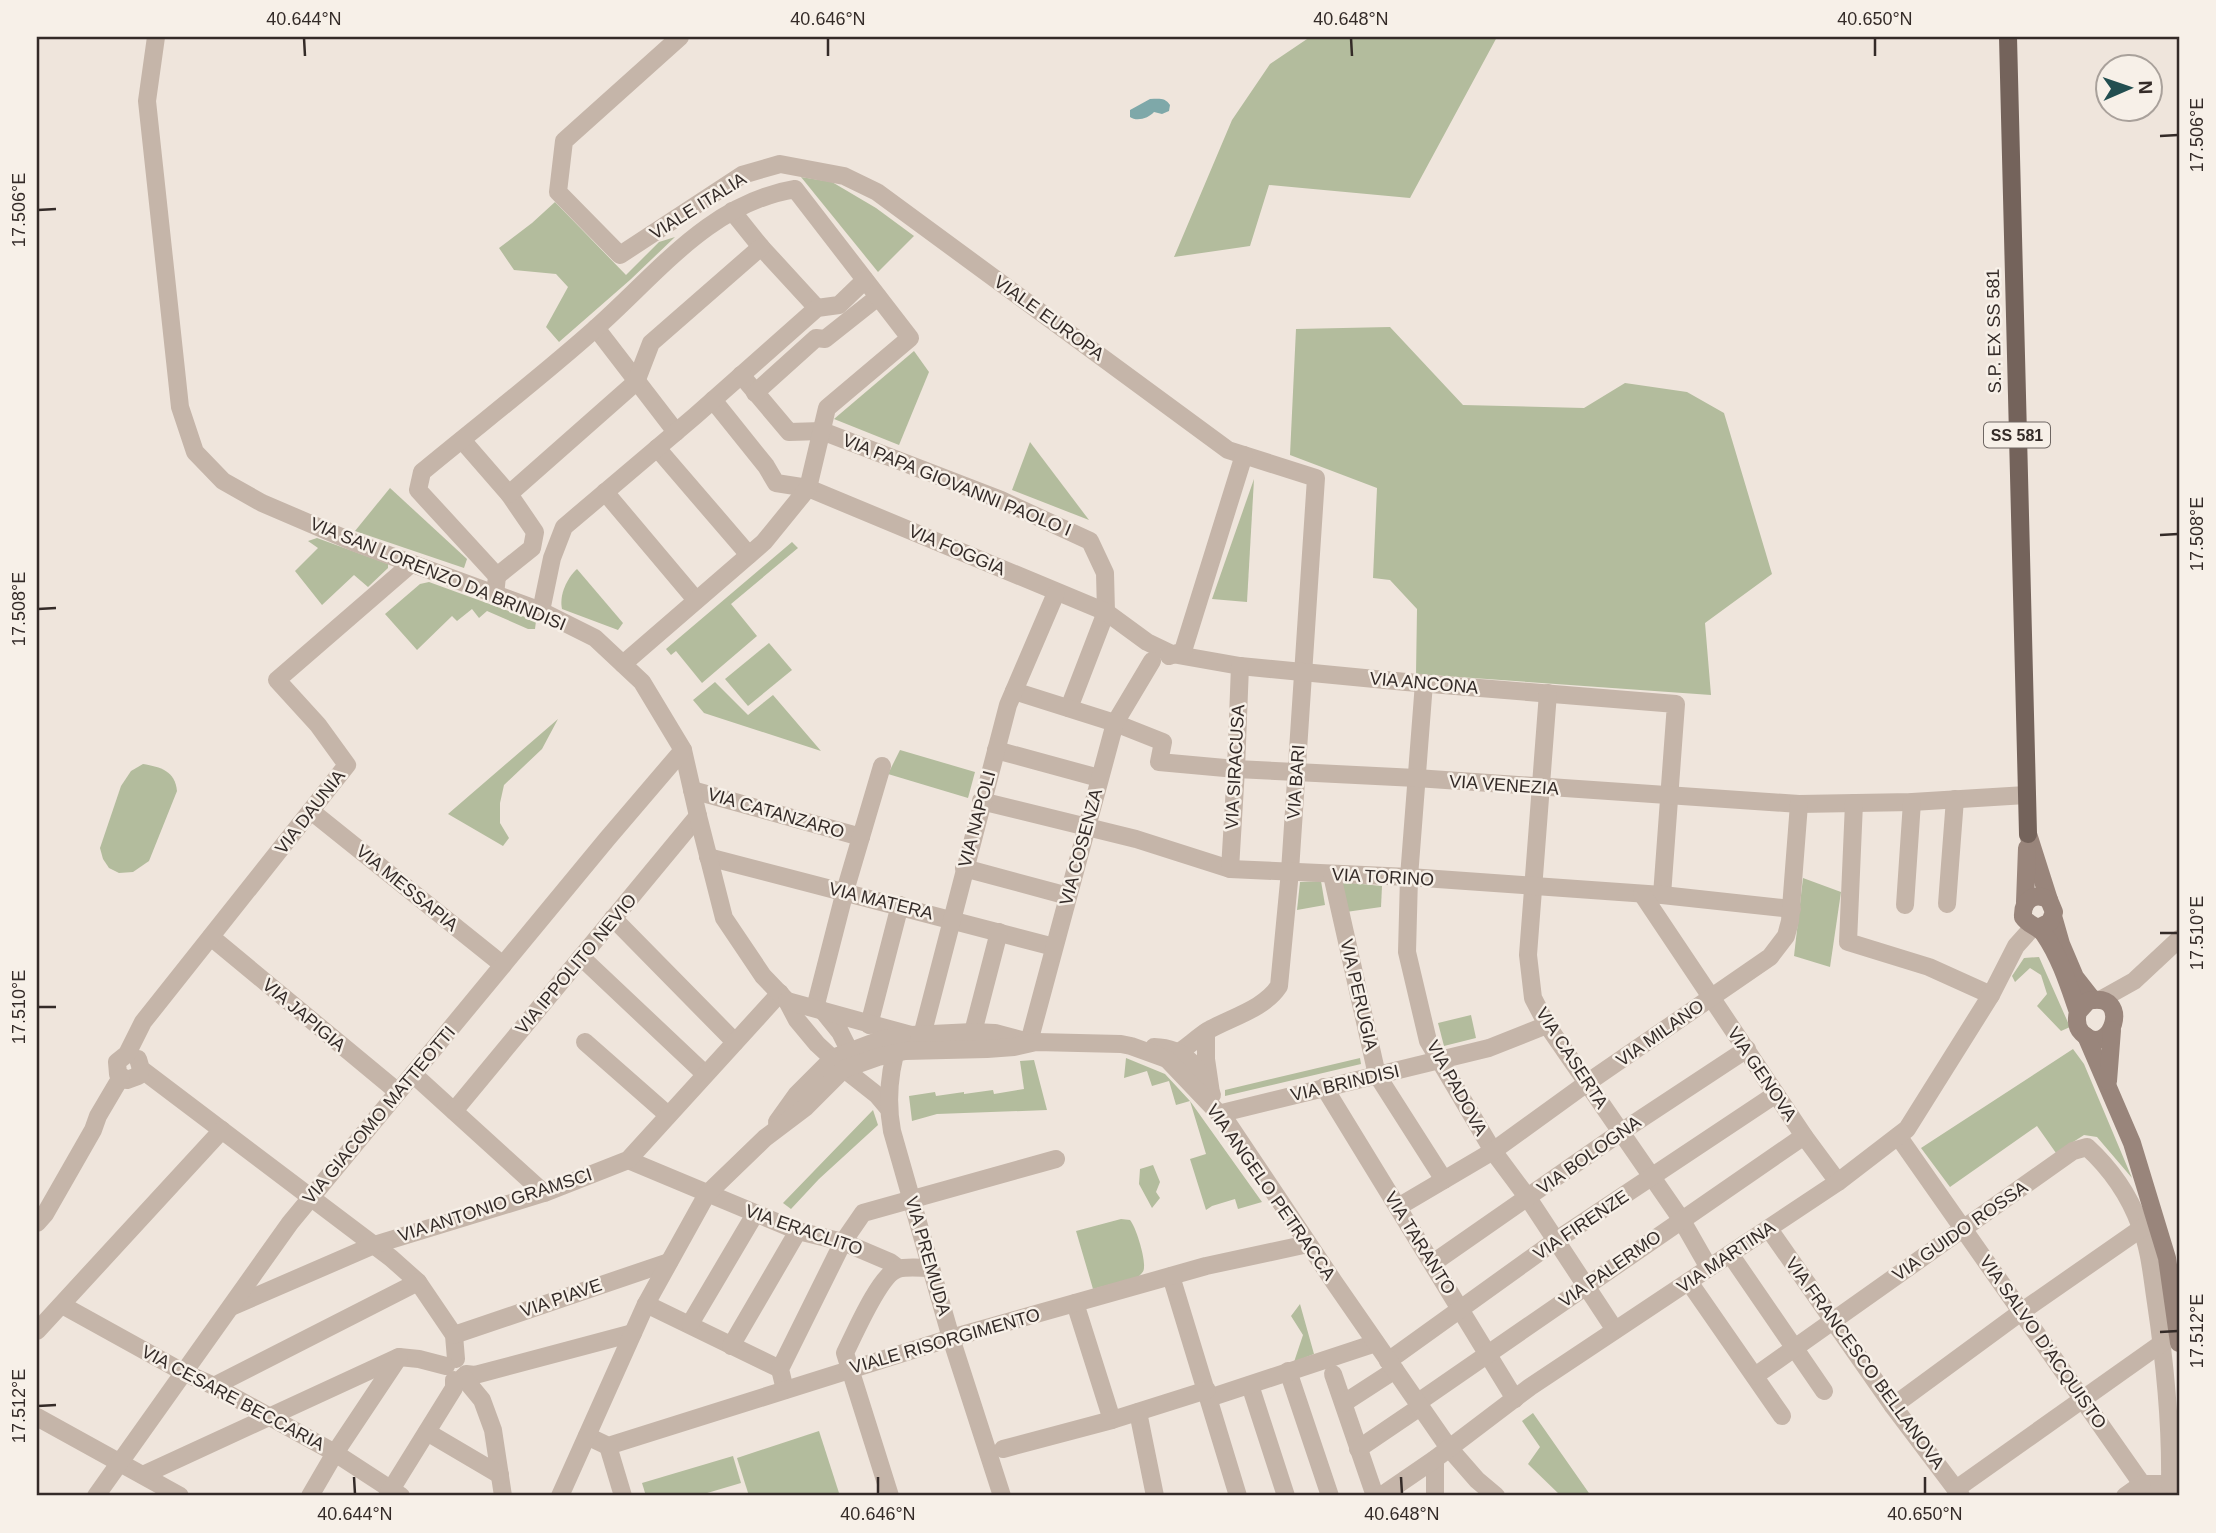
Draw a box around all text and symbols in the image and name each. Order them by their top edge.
text: 40.644°N [266,9,342,29]
text: 40.646°N [790,9,866,29]
text: 40.648°N [1313,9,1389,29]
text: 40.650°N [1837,9,1913,29]
north arrow [2094,52,2164,122]
text: N [2135,80,2156,95]
text: 17.506°E [2187,98,2207,172]
street label: VIALE ITALIA [646,168,750,244]
text: 17.506°E [9,173,29,247]
street label: S.P. EX SS 581 [1983,268,2005,394]
street label: VIALE EUROPA [990,271,1108,365]
road number: SS 581 [1984,422,2050,448]
street label: VIA PAPA GIOVANNI PAOLO I [840,430,1074,540]
text: 17.508°E [2187,497,2207,571]
street label: VIA SAN LORENZO DA BRINDISI [307,513,569,635]
street label: VIA FOGGIA [906,521,1008,579]
text: 17.508°E [9,572,29,646]
street label: VIA ANCONA [1369,668,1479,698]
street label: VIA SIRACUSA [1222,704,1248,830]
street label: VIA BARI [1283,744,1309,820]
street label: VIA DAUNIA [271,766,349,858]
street label: VIA NAPOLI [955,769,999,869]
street label: VIA VENEZIA [1448,771,1560,799]
street label: VIA CATANZARO [705,784,847,842]
street label: VIA COSENZA [1056,786,1106,908]
street label: VIA MESSAPIA [352,841,462,935]
street label: VIA TORINO [1331,864,1435,890]
street label: VIA MATERA [827,878,935,924]
street label: VIA IPPOLITO NEVIO [512,890,640,1038]
text: 17.510°E [2187,896,2207,970]
street label: VIA PERUGIA [1336,937,1382,1053]
text: 17.510°E [9,970,29,1044]
street label: VIA JAPIGIA [258,975,350,1055]
street label: VIA MILANO [1612,996,1708,1070]
street label: VIA CASERTA [1532,1004,1612,1112]
street label: VIA GIACOMO MATTEOTTI [299,1022,459,1208]
street label: VIA GENOVA [1723,1023,1801,1125]
street label: VIA PADOVA [1423,1037,1491,1139]
street label: VIA BRINDISI [1289,1061,1401,1105]
street label: VIA ANGELO PETRACCA [1203,1100,1339,1284]
street label: VIA BOLOGNA [1533,1112,1645,1198]
street label: VIA ANTONIO GRAMSCI [396,1164,594,1246]
street label: VIA GUIDO ROSSA [1889,1177,2031,1285]
street label: VIA FIRENZE [1530,1186,1632,1264]
street label: VIA TARANTO [1381,1188,1459,1298]
street label: VIA PREMUDA [901,1194,955,1318]
street label: VIA ERACLITO [743,1201,865,1259]
street label: VIA MARTINA [1673,1217,1779,1297]
street label: VIA PALERMO [1555,1226,1665,1312]
street label: VIA SALVO D'ACQUISTO [1975,1252,2111,1432]
street label: VIA FRANCESCO BELLANOVA [1781,1253,1949,1473]
street label: VIA PIAVE [518,1275,604,1321]
text: 17.512°E [2187,1294,2207,1368]
street label: VIALE RISORGIMENTO [848,1304,1042,1378]
street label: VIA CESARE BECCARIA [138,1341,328,1455]
text: 17.512°E [9,1369,29,1443]
text: 40.644°N [317,1504,393,1524]
text: 40.646°N [840,1504,916,1524]
text: 40.648°N [1364,1504,1440,1524]
text: 40.650°N [1887,1504,1963,1524]

